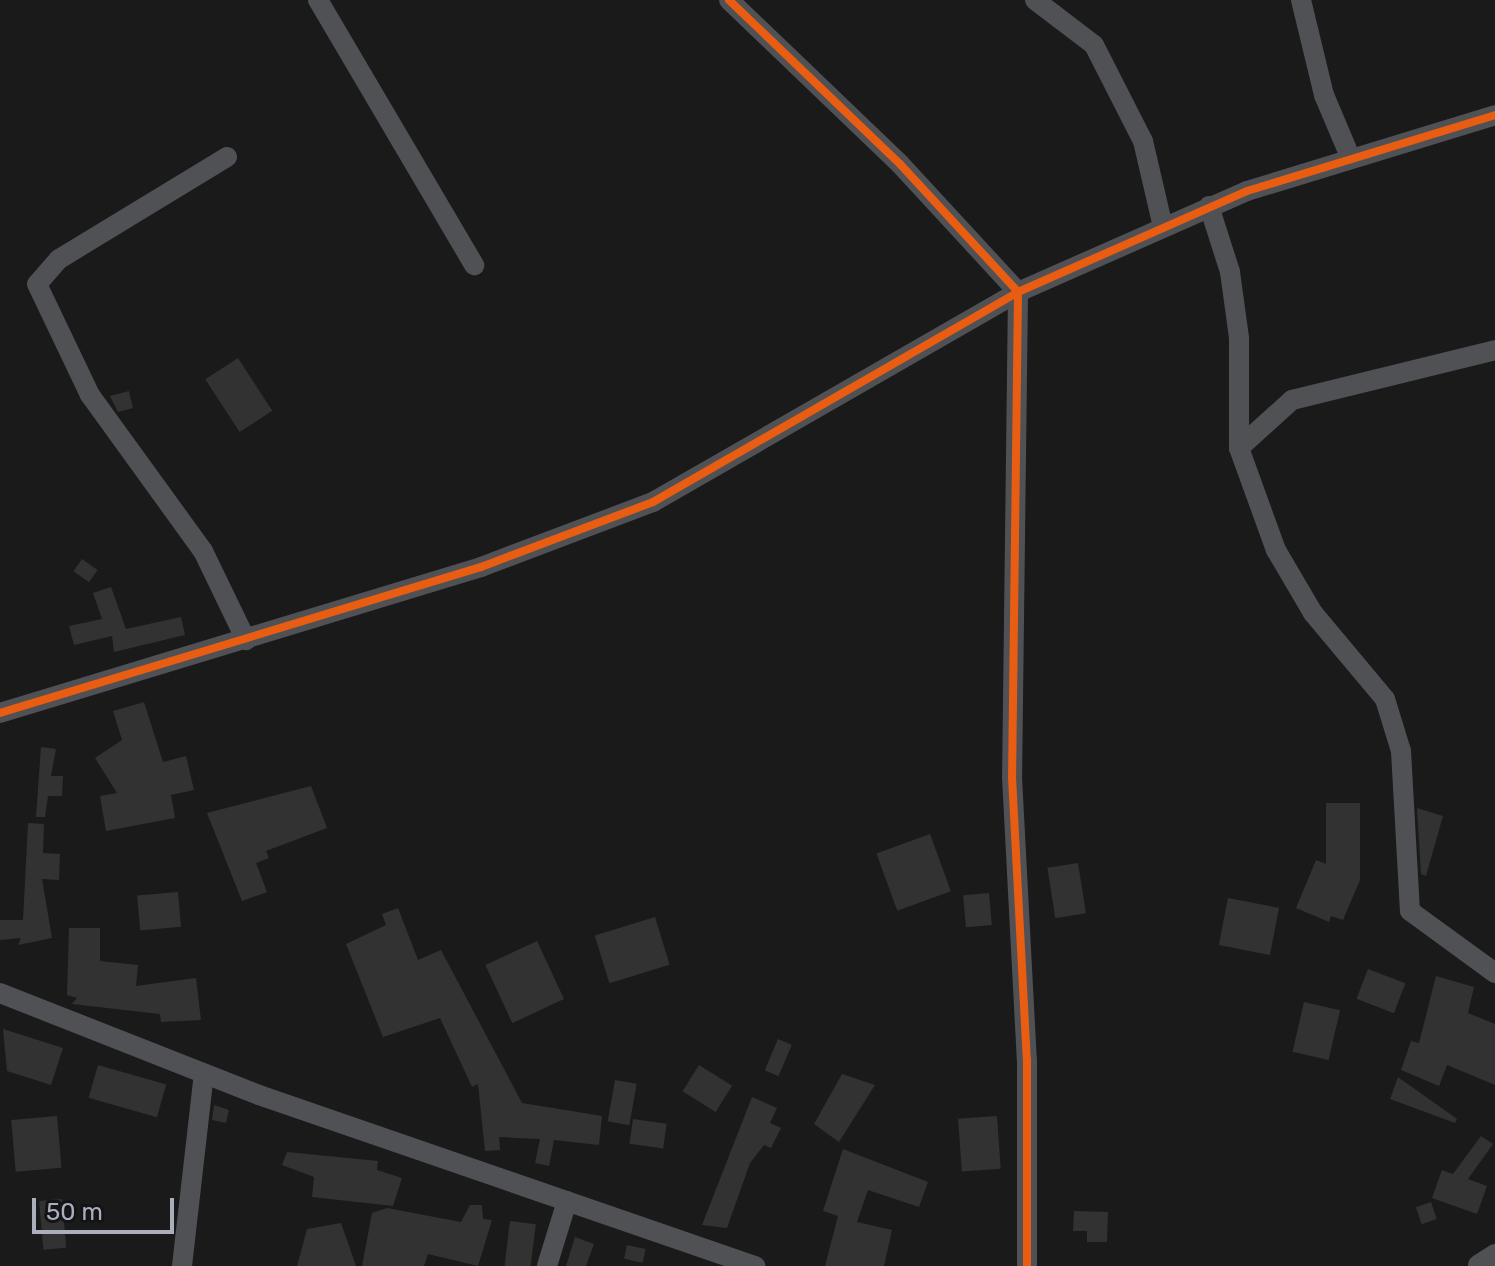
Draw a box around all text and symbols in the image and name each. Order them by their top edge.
scale bar [36,1182,178,1232]
text: 50 m [46,1198,103,1226]

